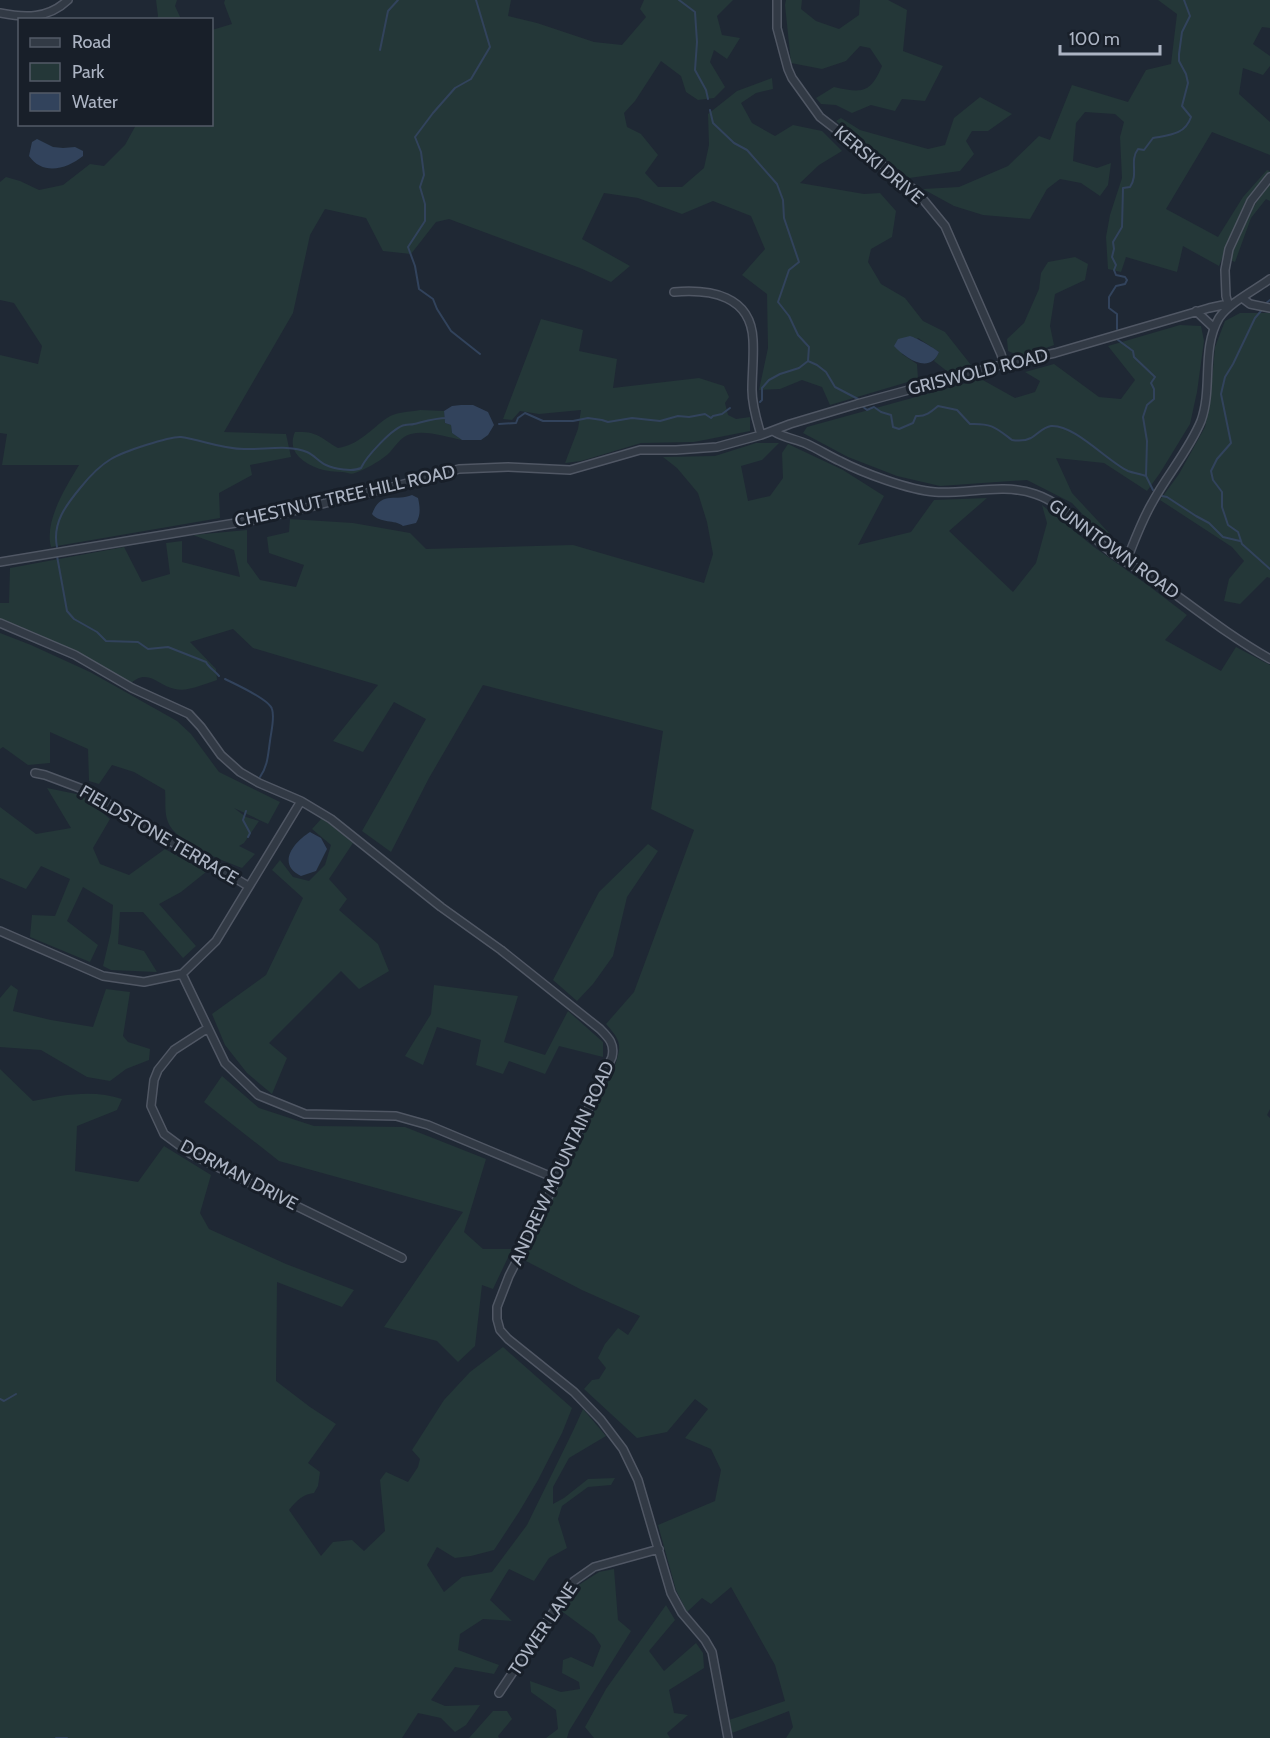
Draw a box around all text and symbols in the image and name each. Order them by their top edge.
legend [18,18,213,126]
scale bar [1060,18,1160,56]
text: 100 m [1069,28,1120,50]
text: Road [72,31,111,53]
text: Park [72,61,105,83]
text: Water [72,91,118,113]
street label: KERSKI DRIVE [830,121,928,209]
street label: GRISWOLD ROAD [906,344,1050,400]
street label: CHESTNUT TREE HILL ROAD [233,460,457,532]
street label: GUNNTOWN ROAD [1045,494,1183,604]
street label: FIELDSTONE TERRACE [76,781,242,889]
street label: ANDREW MOUNTAIN ROAD [505,1057,619,1269]
street label: DORMAN DRIVE [177,1135,301,1215]
street label: TOWER LANE [504,1578,582,1680]

